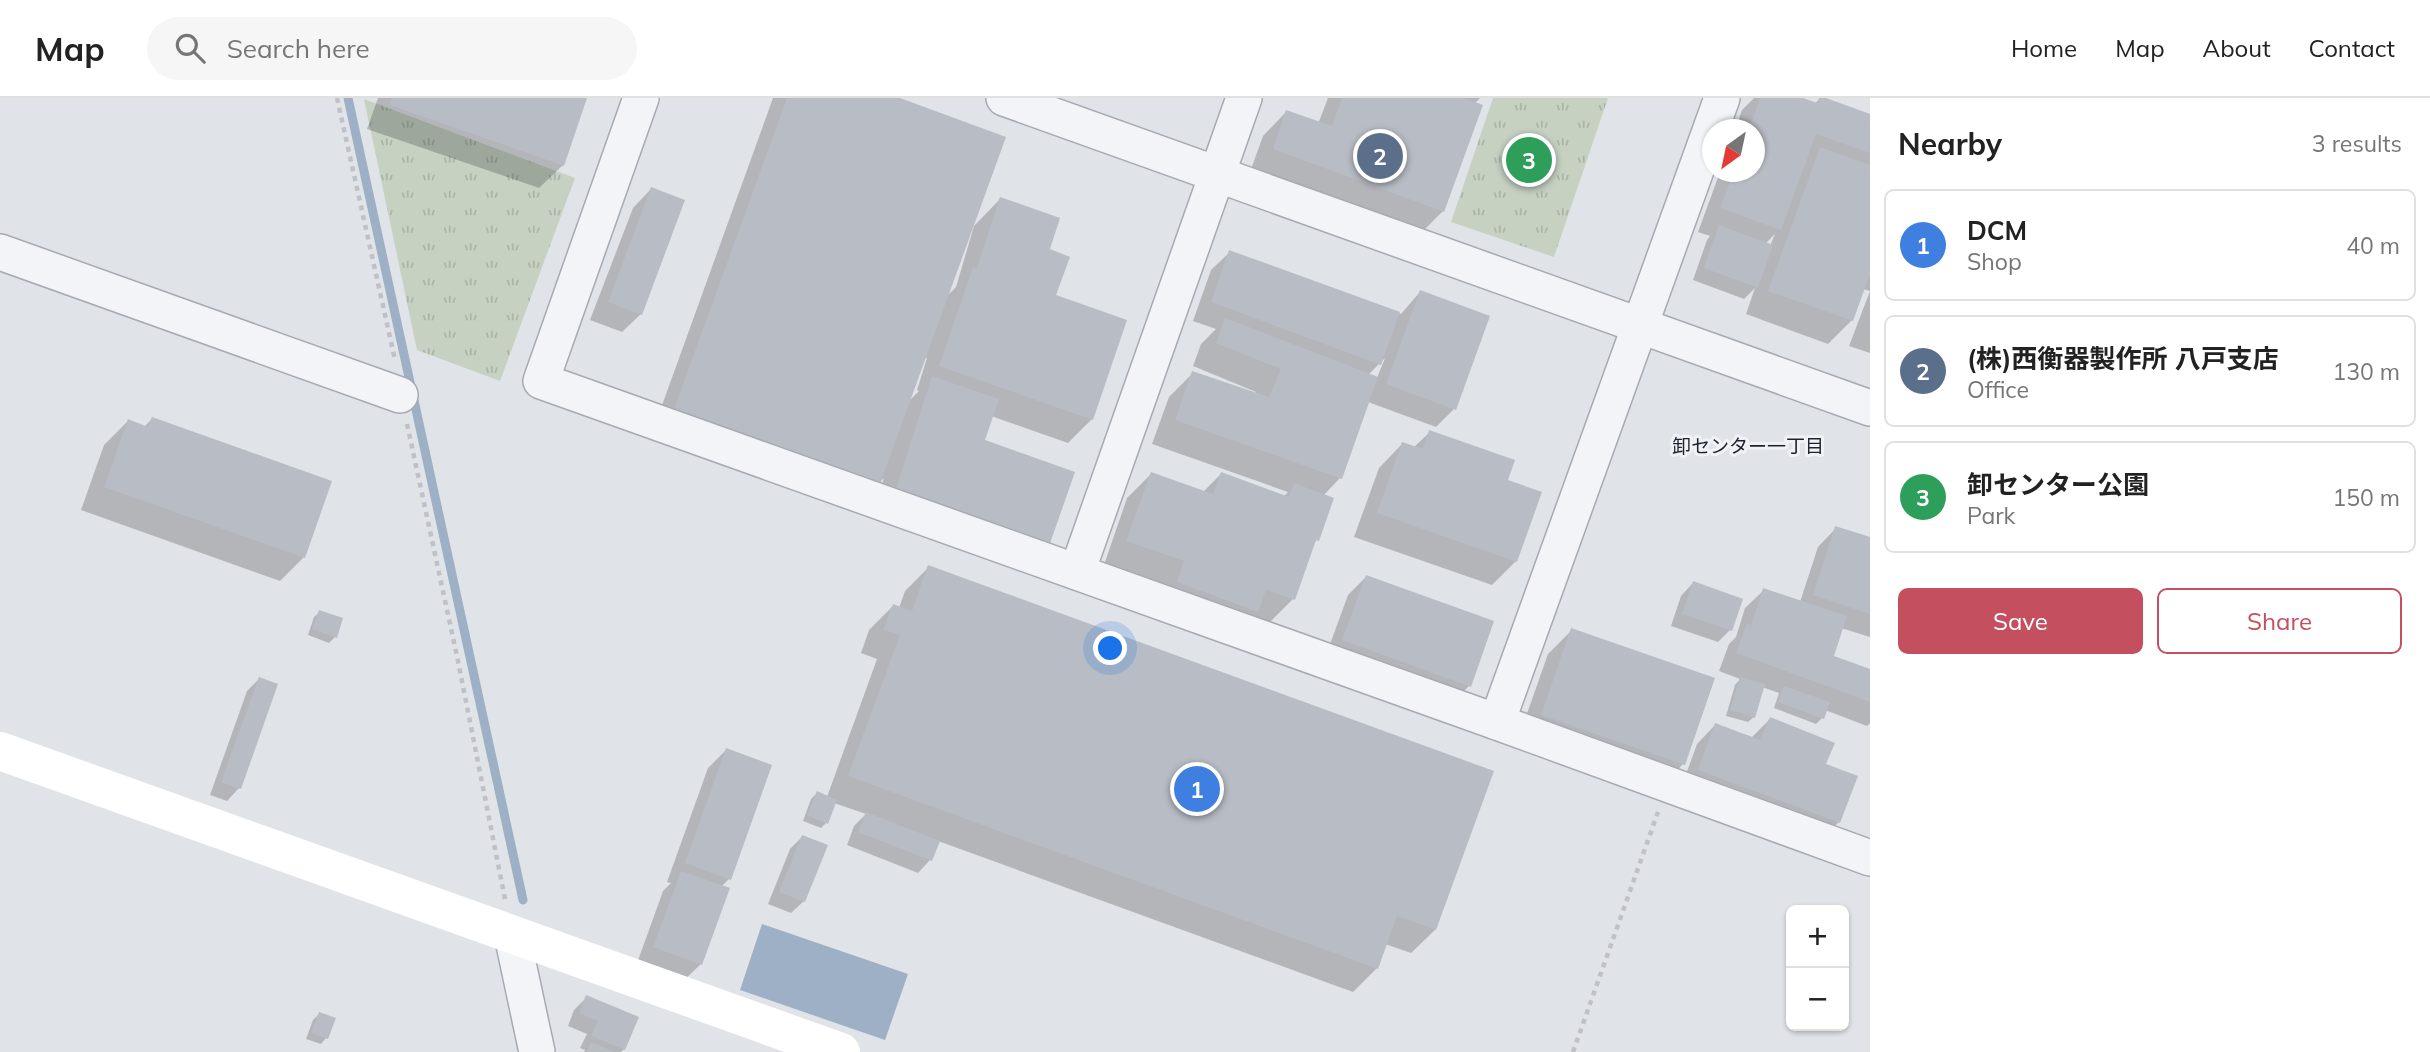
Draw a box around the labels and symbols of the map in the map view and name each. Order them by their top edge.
north arrow [1702,119,1765,182]
pin: 2 [1357,130,1403,182]
pin: 3 [1506,134,1552,186]
district label: 卸センター一丁目 [1672,434,1824,458]
your location [1093,631,1127,665]
pin: 1 [1174,763,1220,815]

